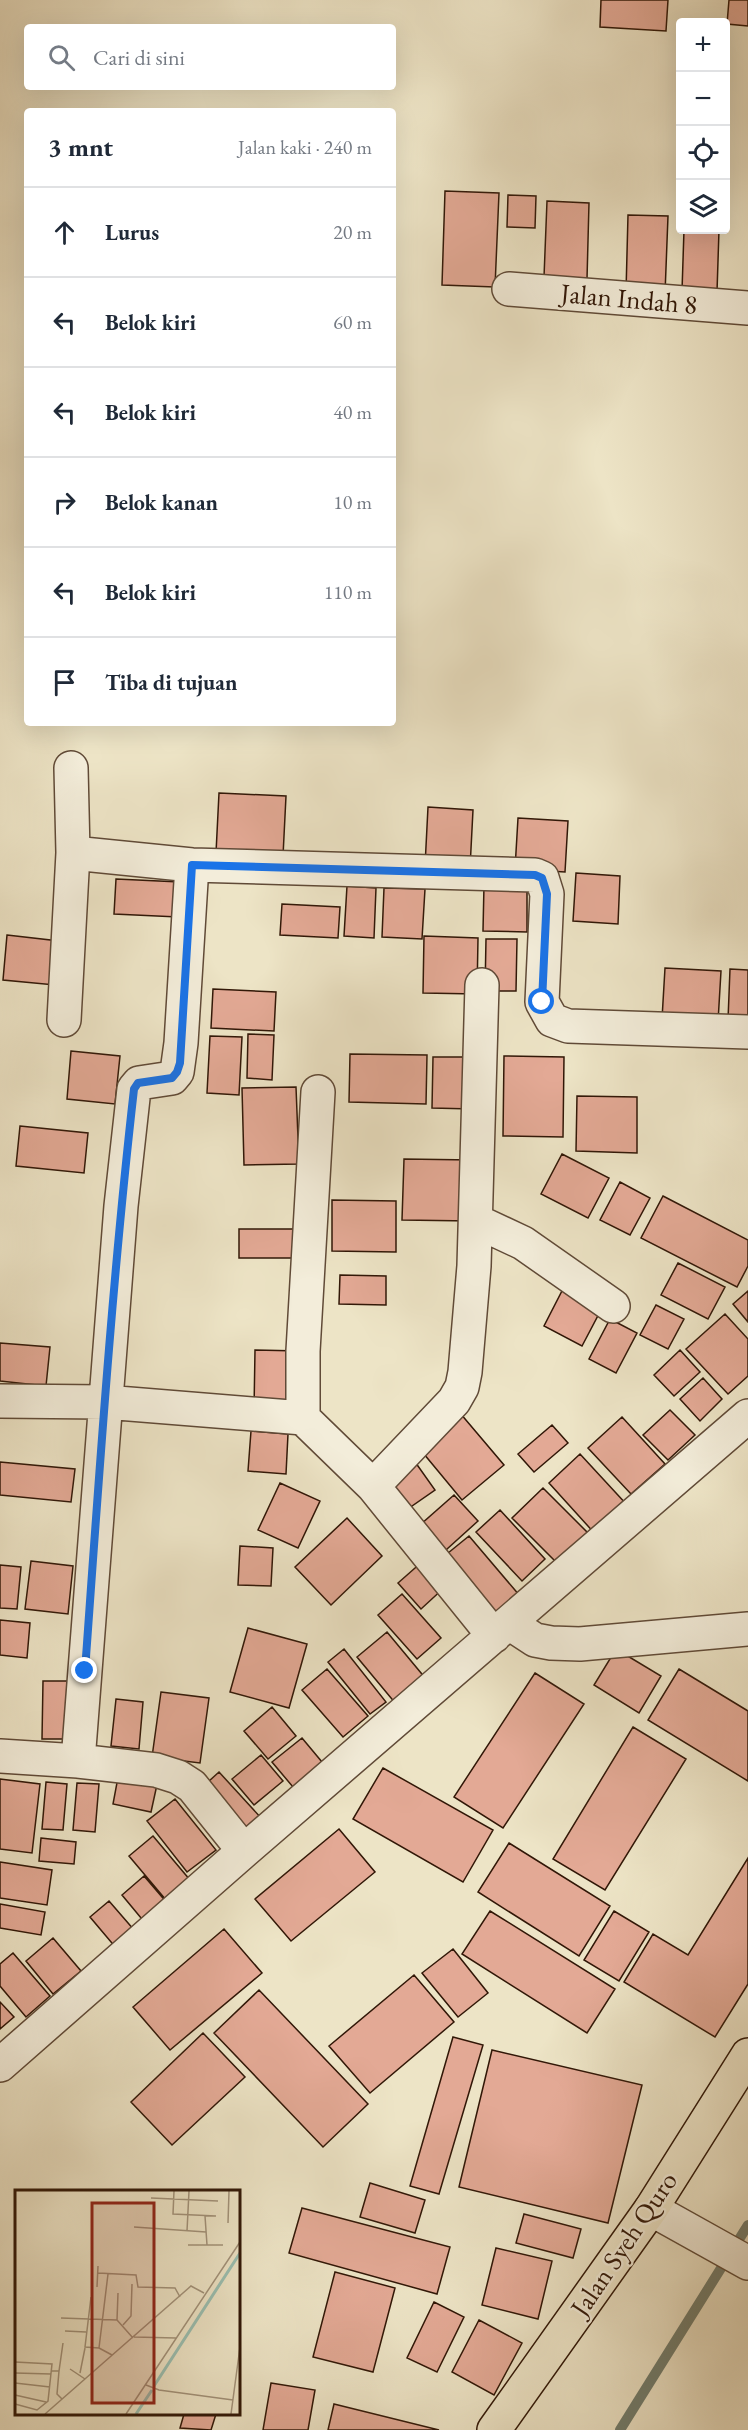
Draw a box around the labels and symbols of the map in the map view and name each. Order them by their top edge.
street label: Jalan Indah 8 [557,275,699,322]
route start [528,988,554,1014]
route end [71,1657,97,1683]
street label: Jalan Syeh Quro [561,2164,685,2325]
inset map [15,2190,240,2415]

